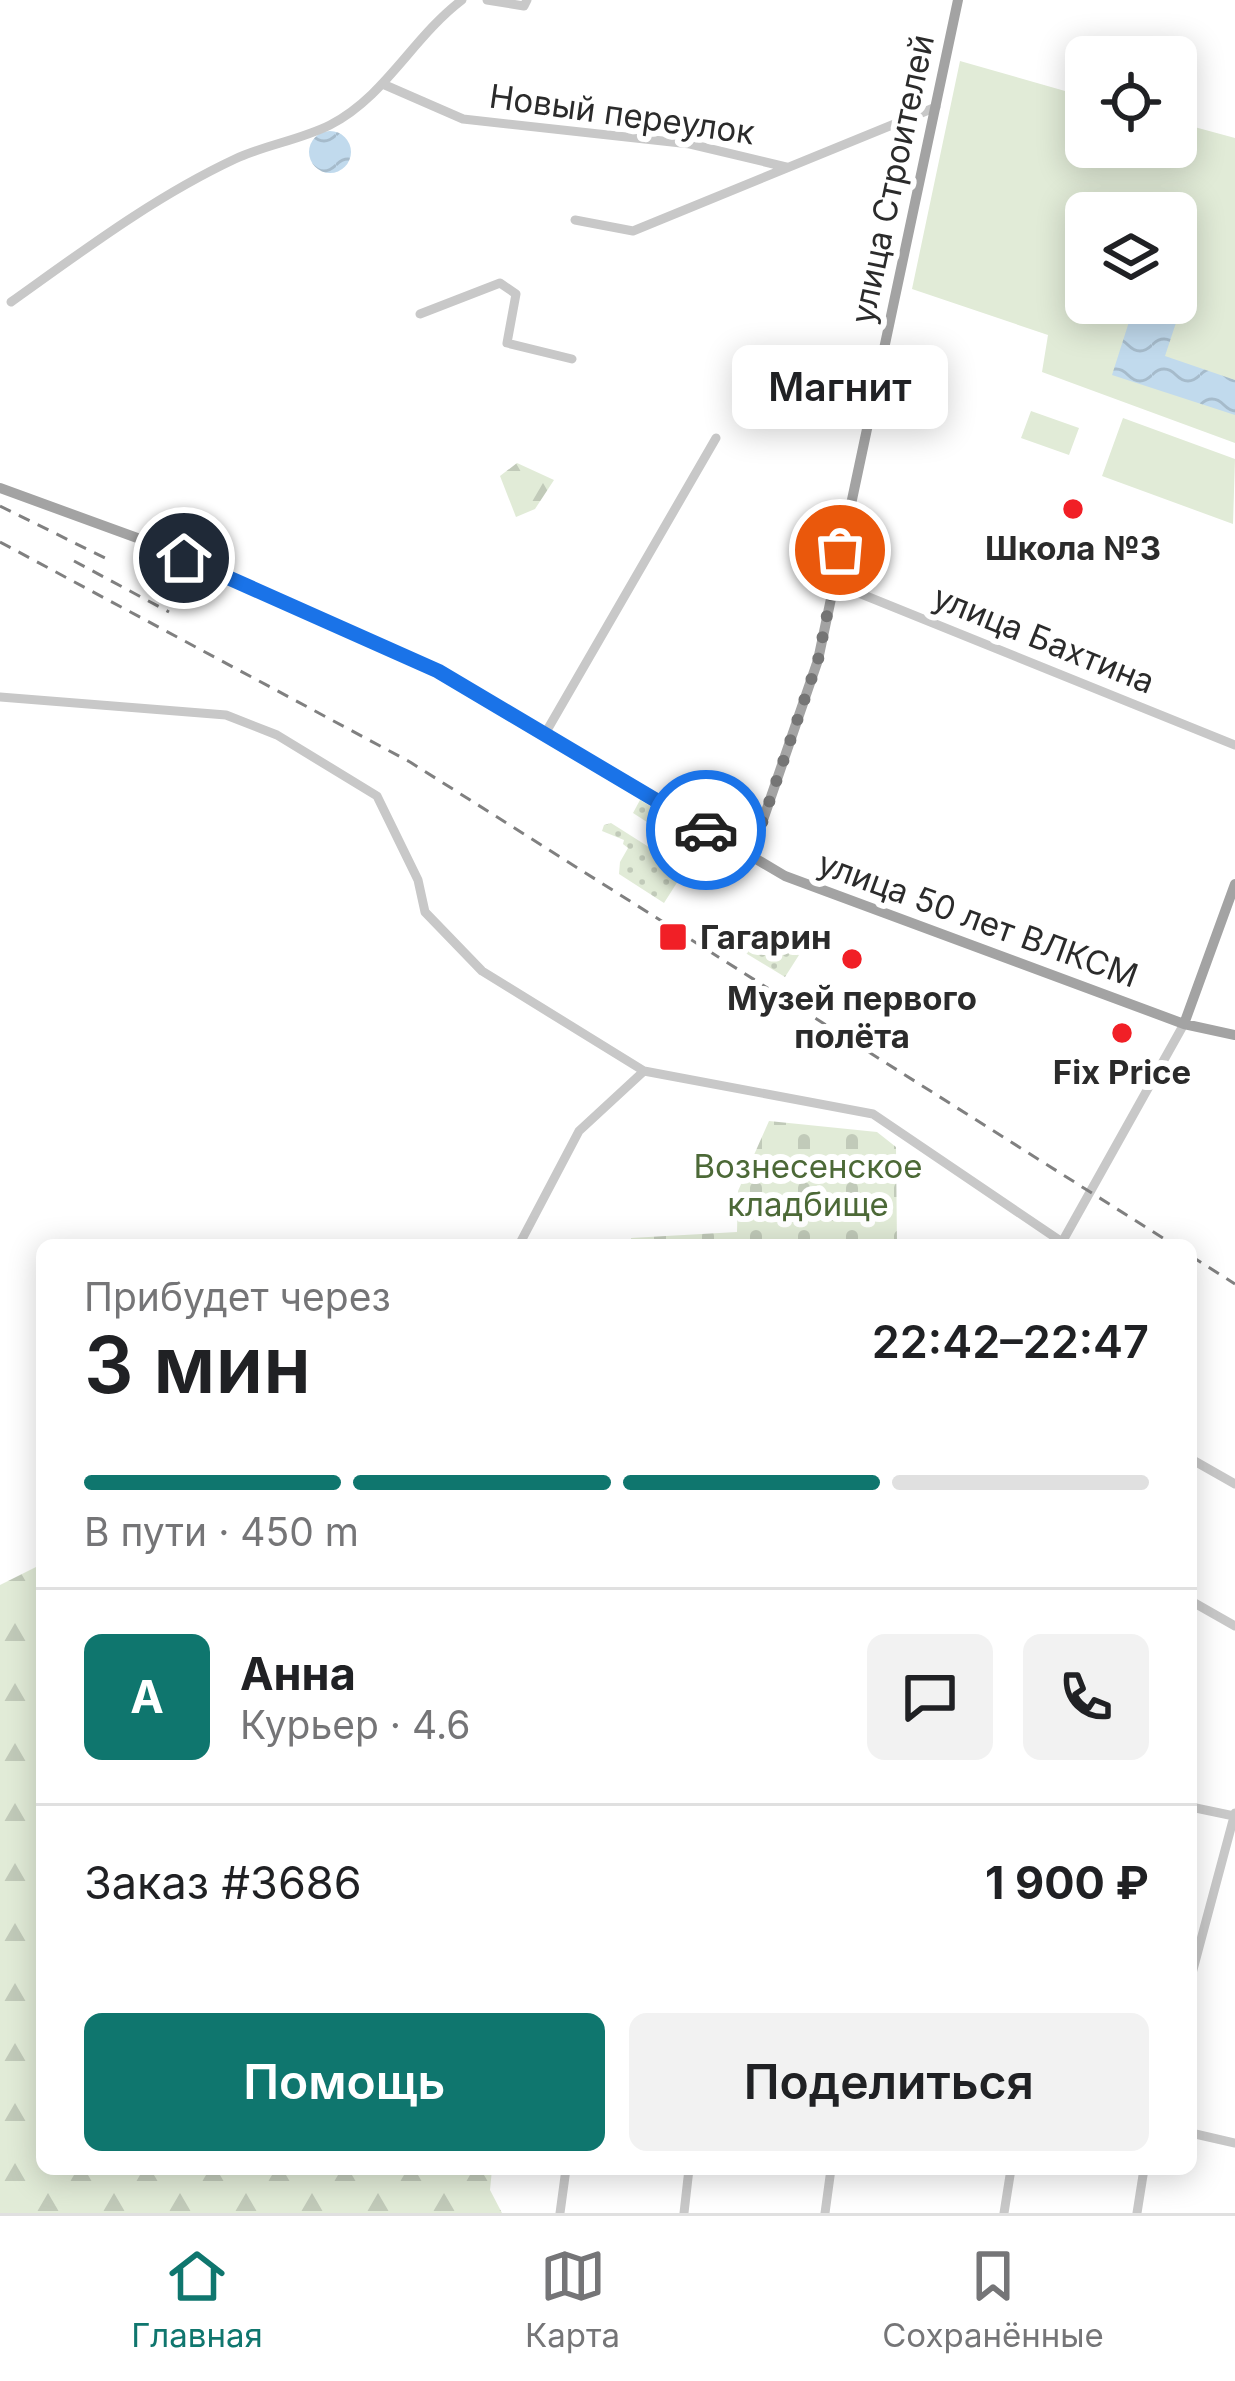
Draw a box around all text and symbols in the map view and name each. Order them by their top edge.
street label: улица Строителей [842,31,942,327]
map controls [1065,36,1197,324]
button: locate [1065,36,1197,168]
street label: Новый переулок [487,76,757,152]
button: layers [1065,192,1197,324]
callout: Магнит [732,346,948,430]
text: Магнит [768,363,912,410]
marker: Школа №3 [1060,496,1086,522]
pin [789,499,891,601]
pin [133,507,235,609]
icon: bag [807,517,873,583]
icon: home [151,525,217,591]
place label: Школа №3 [985,528,1161,568]
street label: улица Бахтина [928,576,1160,702]
courier [646,770,766,890]
icon: car [673,797,739,863]
street label: улица 50 лет ВЛКСМ [813,843,1143,995]
place label: Гагарин [700,917,832,957]
marker: Гагарин [657,921,689,953]
marker: Музей первого полёта [839,946,865,972]
place label: Музей первого полёта [727,978,977,1056]
marker: Fix Price [1109,1020,1135,1046]
place label: Fix Price [1053,1052,1191,1092]
park label: Вознесенское кладбище [693,1146,923,1224]
text: Прибудет через [84,1273,391,1320]
text: 22:42–22:47 [872,1314,1149,1369]
text: 3 мин [84,1317,311,1412]
text: В пути · 450 m [84,1508,359,1555]
button: chat [867,1634,993,1760]
button: phone [1023,1634,1149,1760]
text: Анна [240,1646,356,1701]
text: А [130,1669,164,1724]
text: Курьер · 4.6 [240,1701,470,1748]
text: Заказ #3686 [84,1855,362,1910]
text: 1 900 ₽ [985,1855,1149,1910]
button: Помощь [84,2013,605,2151]
button: Поделиться [629,2013,1149,2151]
tab: Главная [131,2243,263,2355]
tab: Карта [525,2243,620,2355]
tab: Сохранённые [882,2243,1104,2355]

